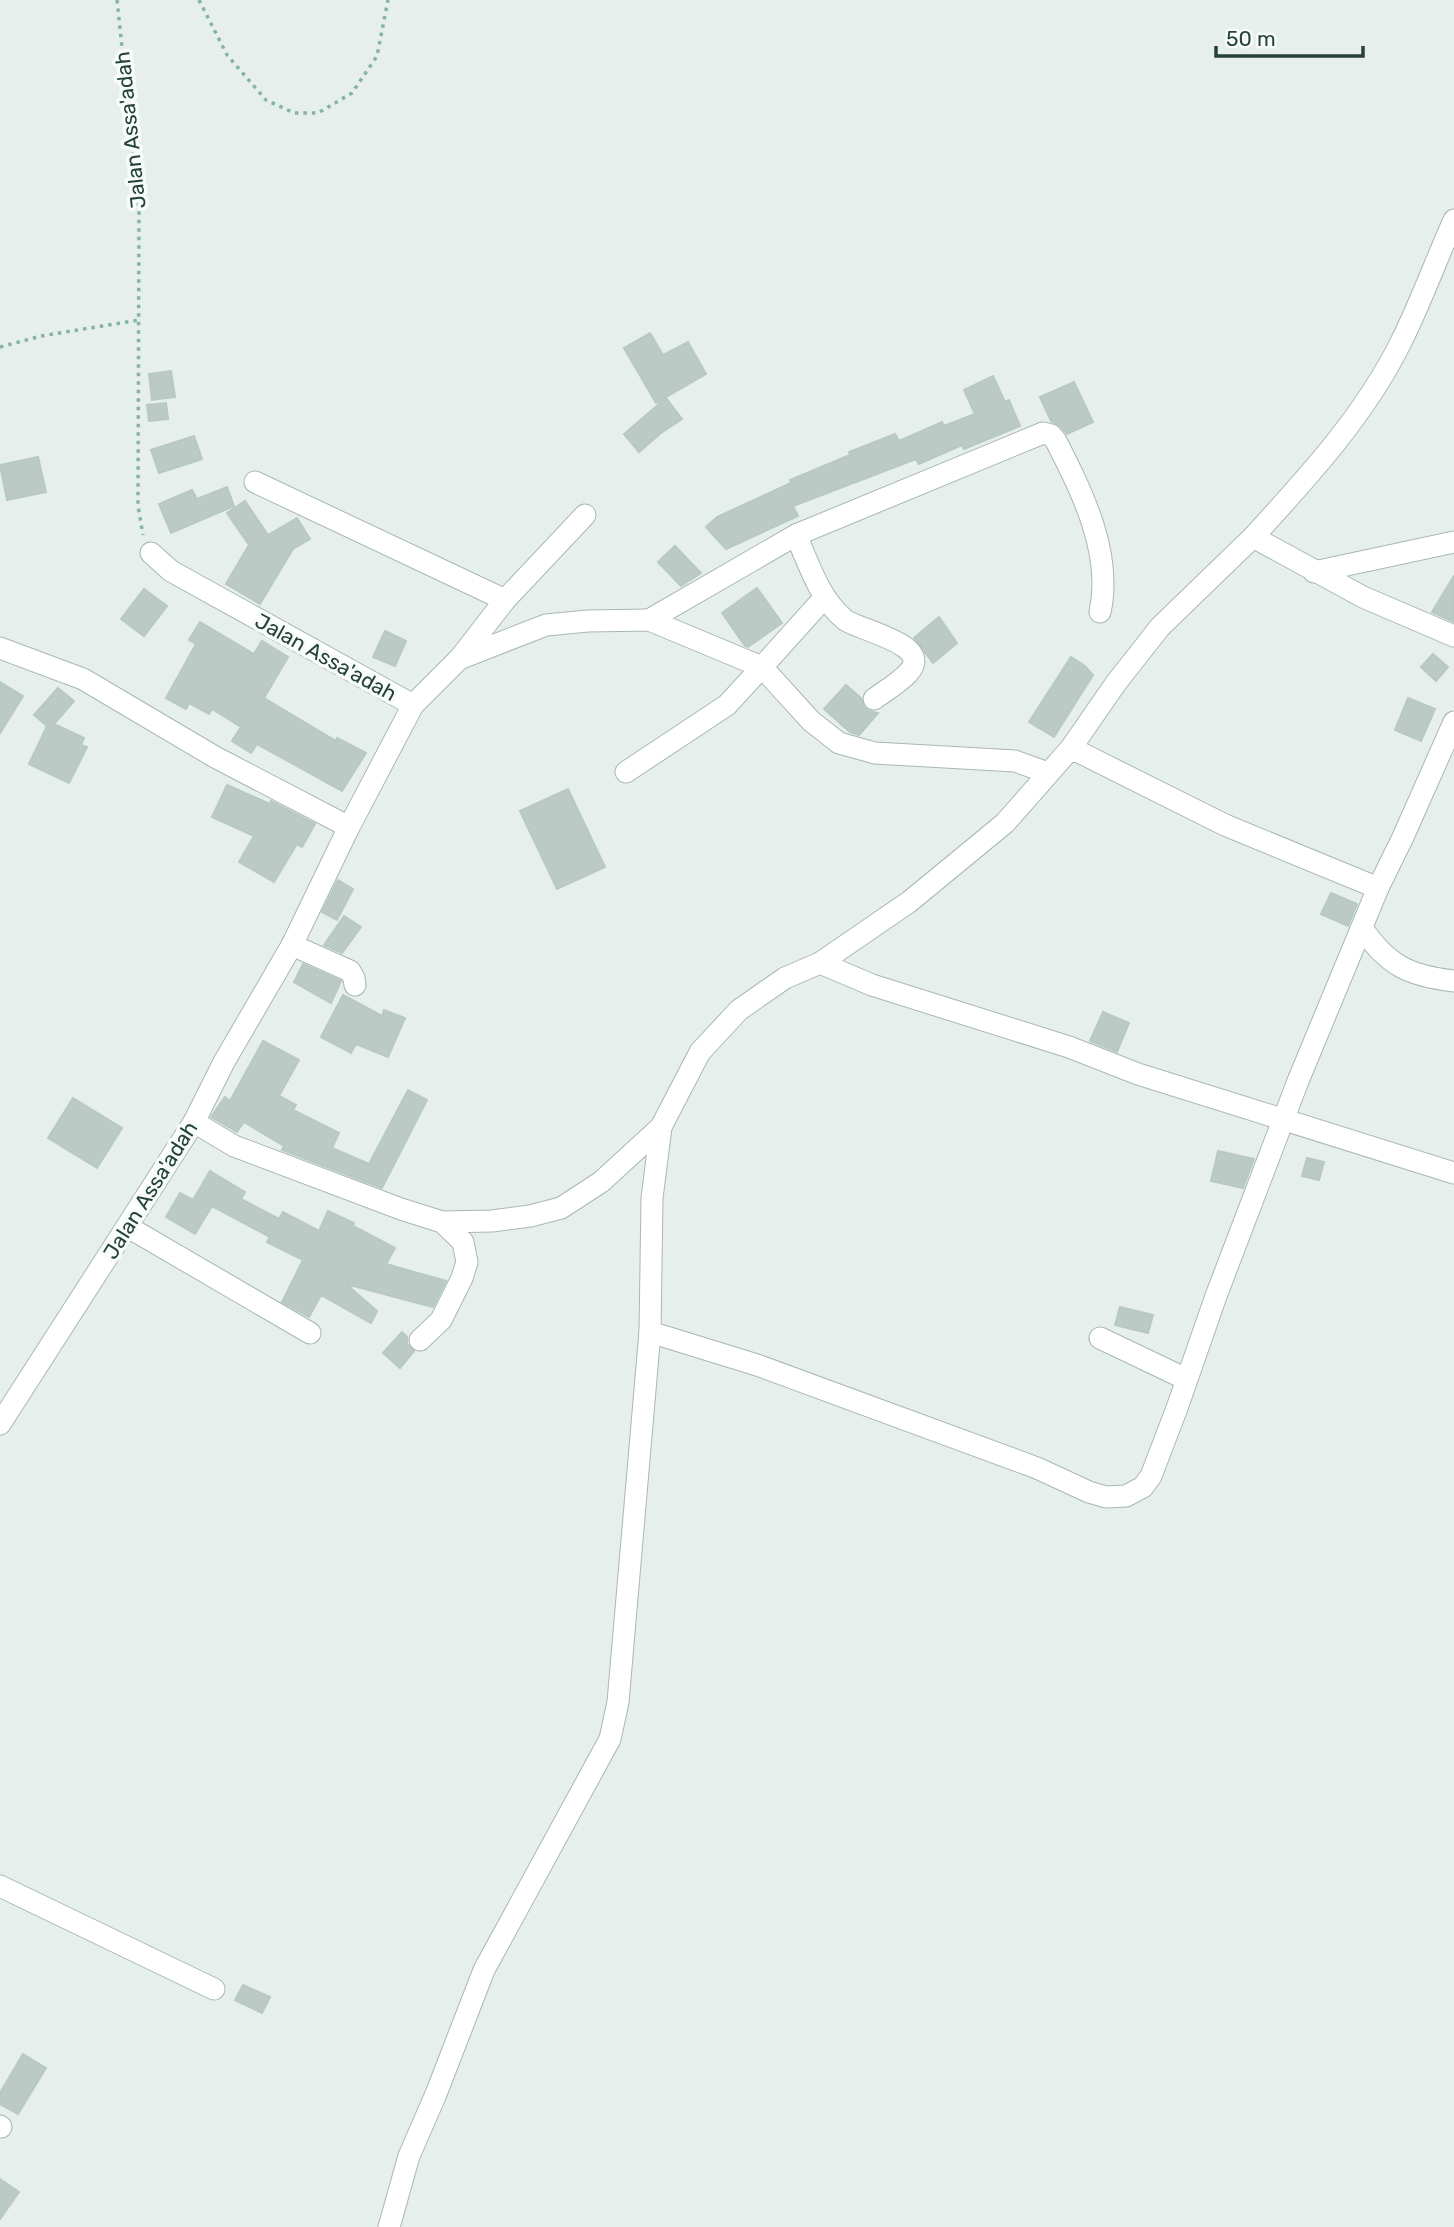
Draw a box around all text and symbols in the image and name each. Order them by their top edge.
scale bar [1216,14,1363,58]
text: 50 m [1226,26,1276,51]
street label: Jalan Assa'adah [109,50,151,210]
street label: Jalan Assa'adah [251,608,401,706]
street label: Jalan Assa'adah [98,1116,202,1264]

